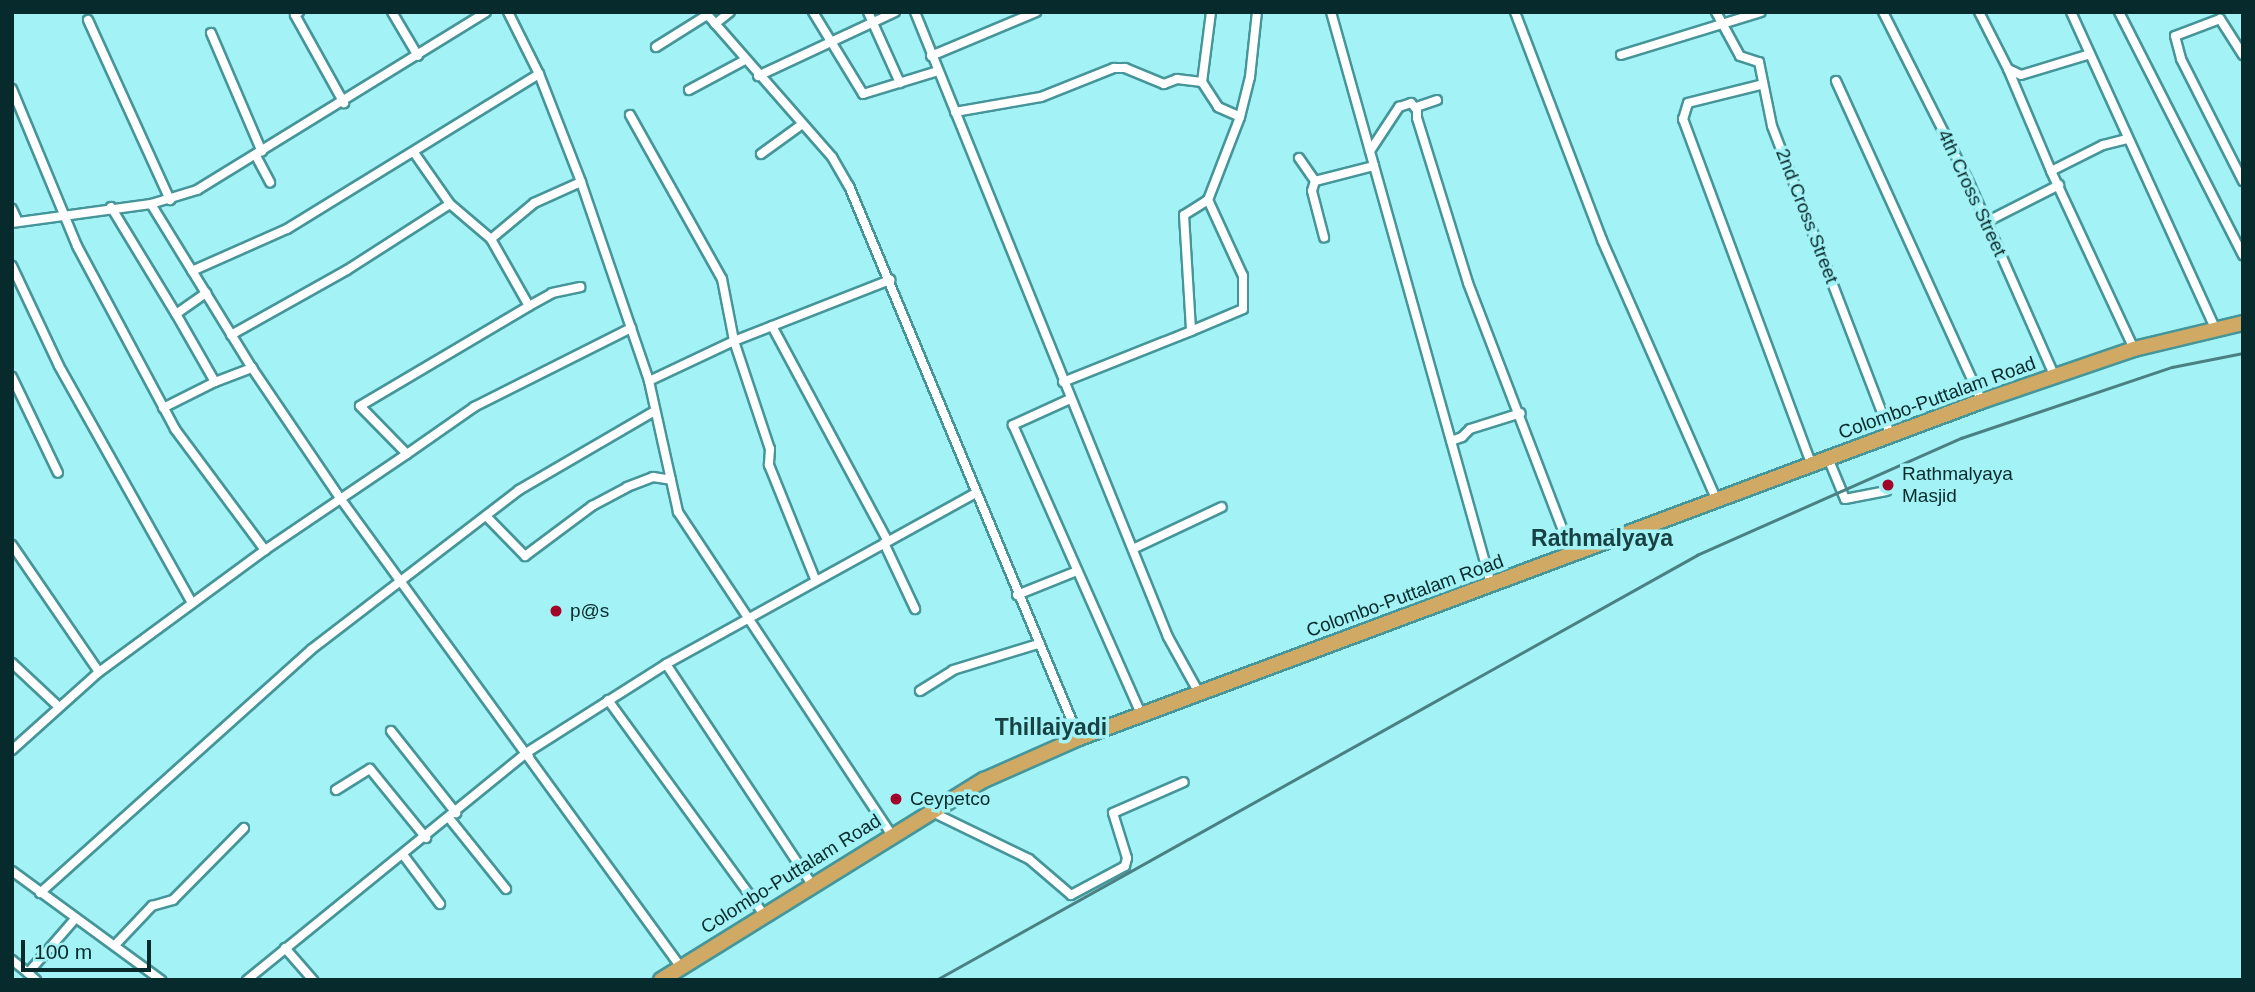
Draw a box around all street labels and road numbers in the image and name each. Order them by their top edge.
street label: 4th Cross Street [1933,126,2011,260]
street label: 2nd Cross Street [1771,145,1843,287]
street label: Colombo-Puttalam Road [1835,352,2039,444]
street label: Colombo-Puttalam Road [1303,550,1507,642]
street label: Colombo-Puttalam Road [697,809,885,939]

